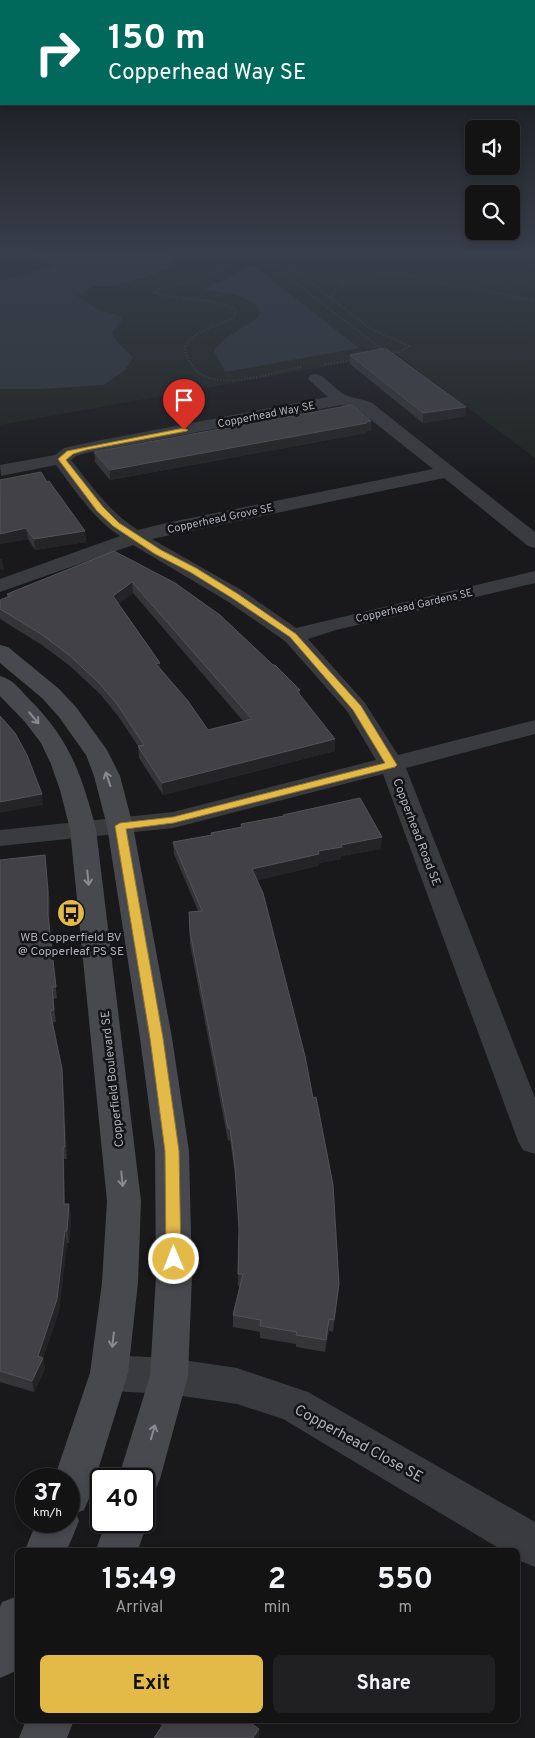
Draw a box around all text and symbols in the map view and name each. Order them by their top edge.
text: 150 m [108,17,206,61]
icon: right [25,20,90,85]
text: Copperhead Way SE [108,60,306,87]
map controls [465,120,520,240]
button: sound [465,120,520,175]
button: search [465,185,520,240]
pin [163,379,205,430]
icon: arrive [170,386,198,414]
street label: Copperhead Way SE [216,399,316,431]
street label: Copperhead Grove SE [166,501,274,537]
street label: Copperhead Gardens SE [354,586,474,626]
one-way arrow [28,711,40,724]
one-way arrow [102,771,112,787]
street label: Copperhead Road SE [388,776,444,888]
one-way arrow [83,870,93,886]
bus stop icon: WB Copperfield BV @ Copperleaf PS SE [56,898,86,928]
place label: WB Copperfield BV @ Copperleaf PS SE [18,930,124,960]
street label: Copperfield Boulevard SE [98,1010,128,1148]
one-way arrow [117,1170,127,1186]
position arrow [147,1232,199,1284]
one-way arrow [108,1332,118,1348]
street label: Copperhead Close SE [291,1401,426,1488]
one-way arrow [148,1424,158,1440]
speed limit sign: 40 [90,1468,155,1533]
text: 37 [33,1478,62,1510]
text: km/h [33,1505,62,1521]
text: 15:49 [102,1562,177,1599]
text: 2 [268,1562,286,1599]
text: 550 [377,1562,433,1599]
text: Arrival [116,1598,163,1618]
text: min [264,1598,290,1618]
text: m [398,1598,412,1618]
button: Exit [40,1655,263,1713]
button: Share [273,1655,495,1713]

